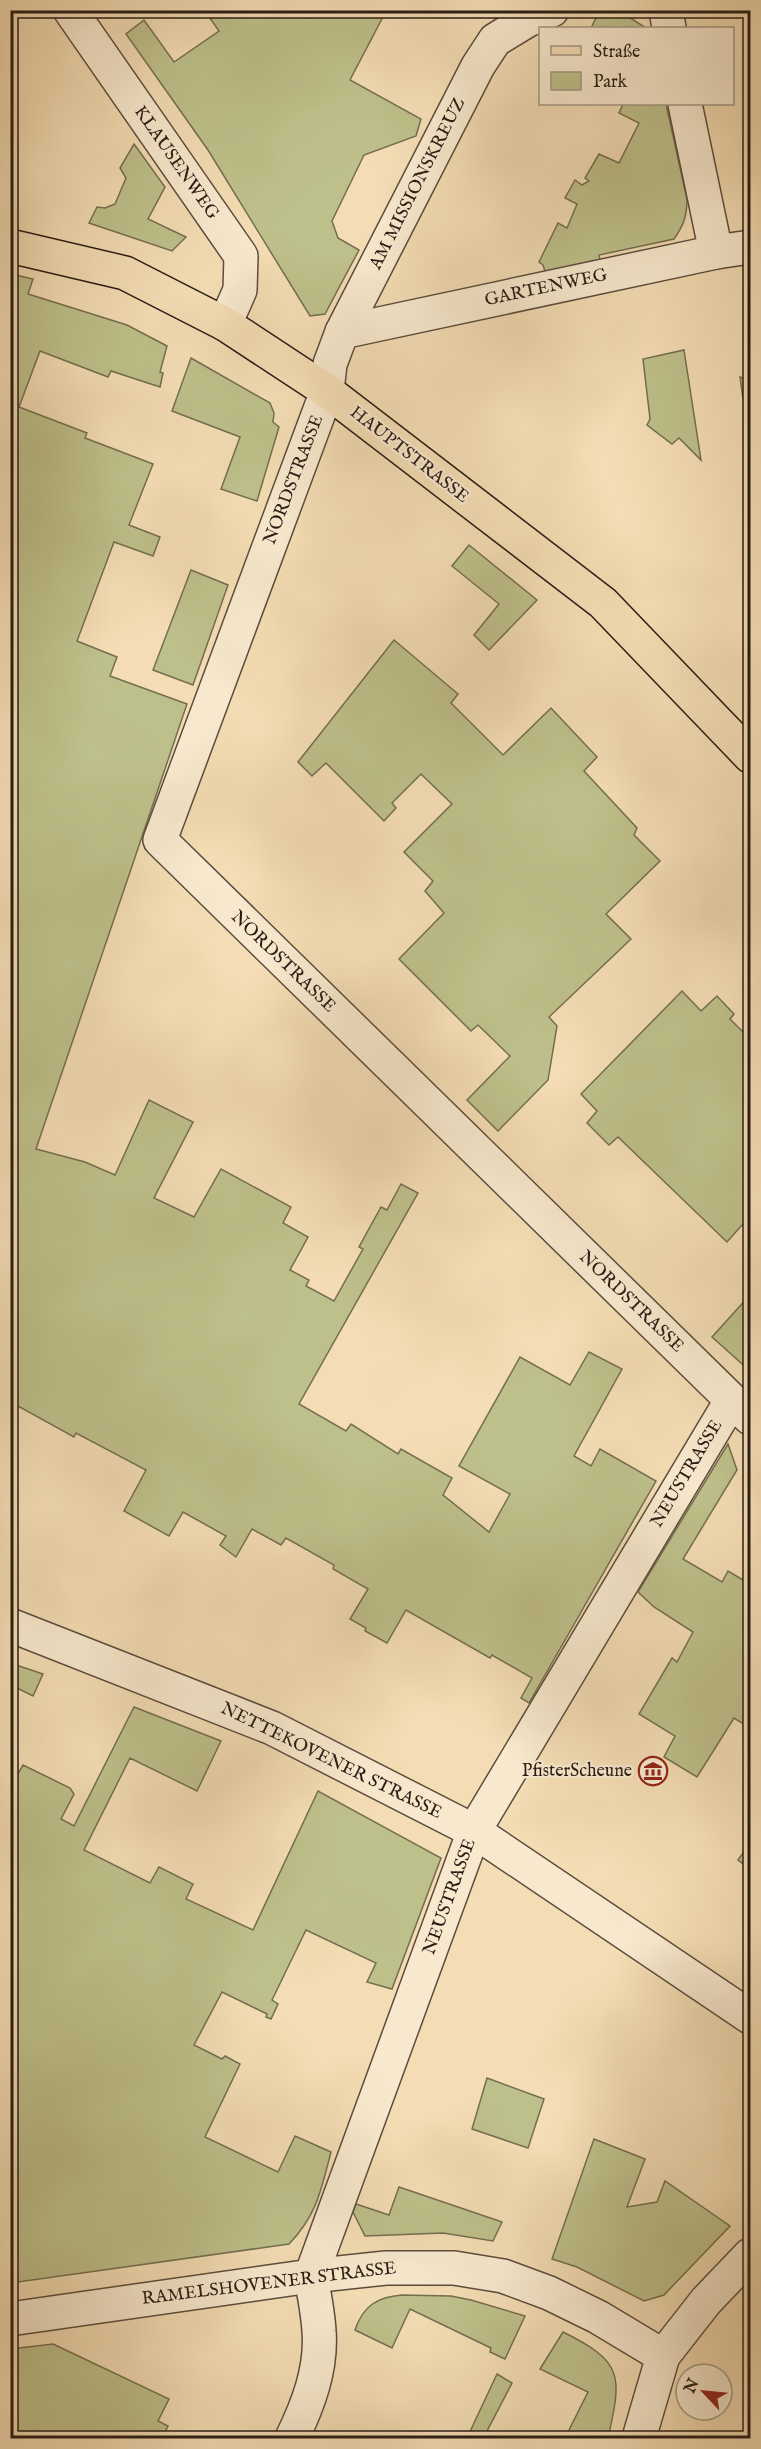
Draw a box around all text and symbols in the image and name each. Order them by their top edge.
legend [539,27,734,105]
text: Straße [593,41,640,64]
text: Park [593,71,628,94]
street label: AM MISSIONSKREUZ [364,94,471,275]
street label: KLAUSENWEG [128,102,224,225]
street label: GARTENWEG [483,264,610,312]
street label: HAUPTSTRASSE [345,401,473,509]
street label: NORDSTRASSE [259,412,329,548]
street label: NORDSTRASSE [226,906,340,1018]
street label: NORDSTRASSE [574,1246,688,1358]
street label: NEUSTRASSE [646,1416,728,1532]
street label: NETTEKOVENER STRASSE [217,1697,445,1825]
museum icon: PfisterScheune [637,1755,669,1787]
place label: PfisterScheune [522,1760,632,1783]
street label: NEUSTRASSE [418,1836,482,1958]
street label: RAMELSHOVENER STRASSE [141,2257,397,2311]
north arrow [674,2362,734,2422]
text: N [680,2376,704,2398]

